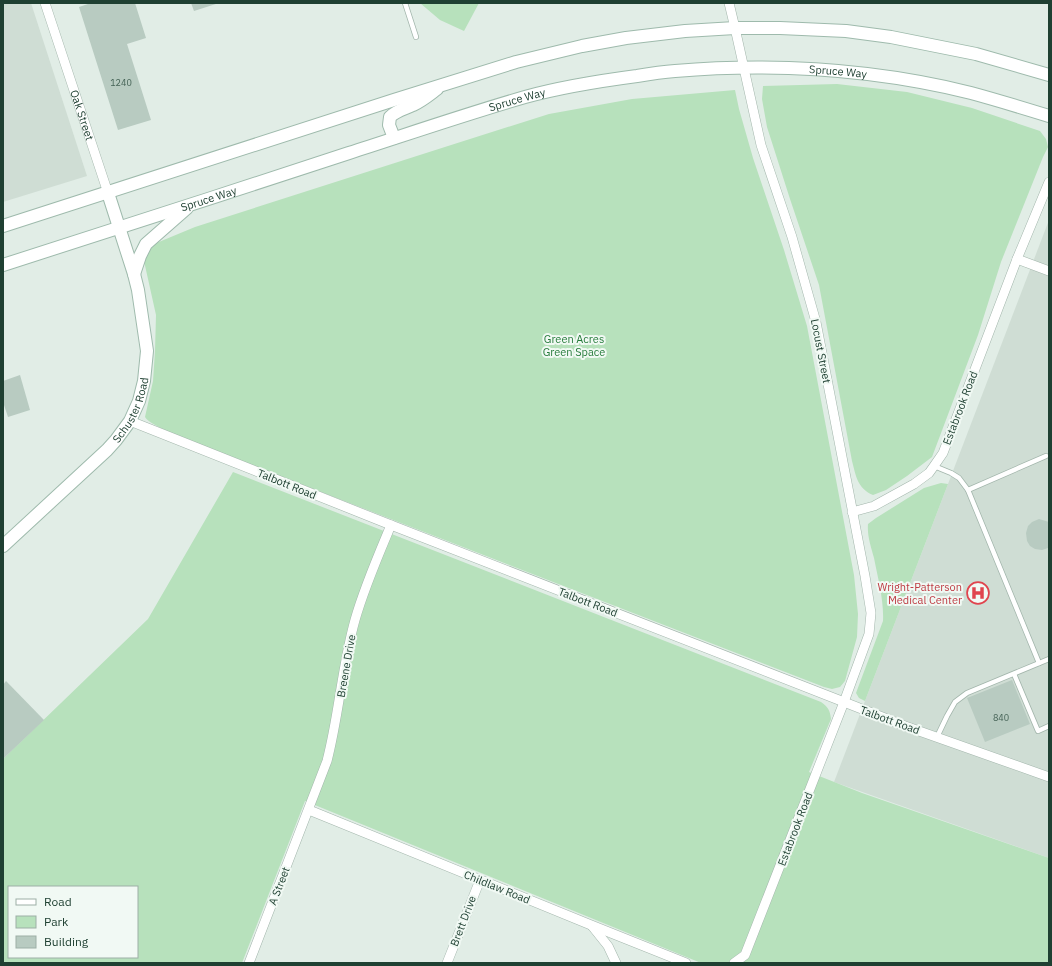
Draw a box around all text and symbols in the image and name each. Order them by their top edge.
street label: Spruce Way [809,62,868,81]
house number: 1240 [110,77,132,88]
street label: Spruce Way [487,85,547,114]
street label: Oak Street [67,88,97,142]
street label: Spruce Way [179,183,239,214]
street label: Locust Street [808,318,834,384]
park label: Green Acres Green Space [543,332,605,359]
street label: Estabrook Road [940,369,980,447]
street label: Schuster Road [109,377,151,446]
street label: Talbott Road [255,466,319,502]
place label: Wright-Patterson Medical Center [878,580,962,607]
hospital icon: Wright-Patterson Medical Center [965,580,991,606]
street label: Talbott Road [556,584,620,620]
street label: Breene Drive [334,633,358,699]
street label: Talbott Road [858,703,922,737]
house number: 840 [993,712,1009,723]
street label: Estabrook Road [775,790,815,868]
street label: A Street [265,865,293,907]
street label: Childlaw Road [462,867,532,907]
legend [8,886,138,958]
text: Road [44,894,72,909]
street label: Brett Drive [447,894,479,948]
text: Park [44,914,69,929]
text: Building [44,934,89,949]

